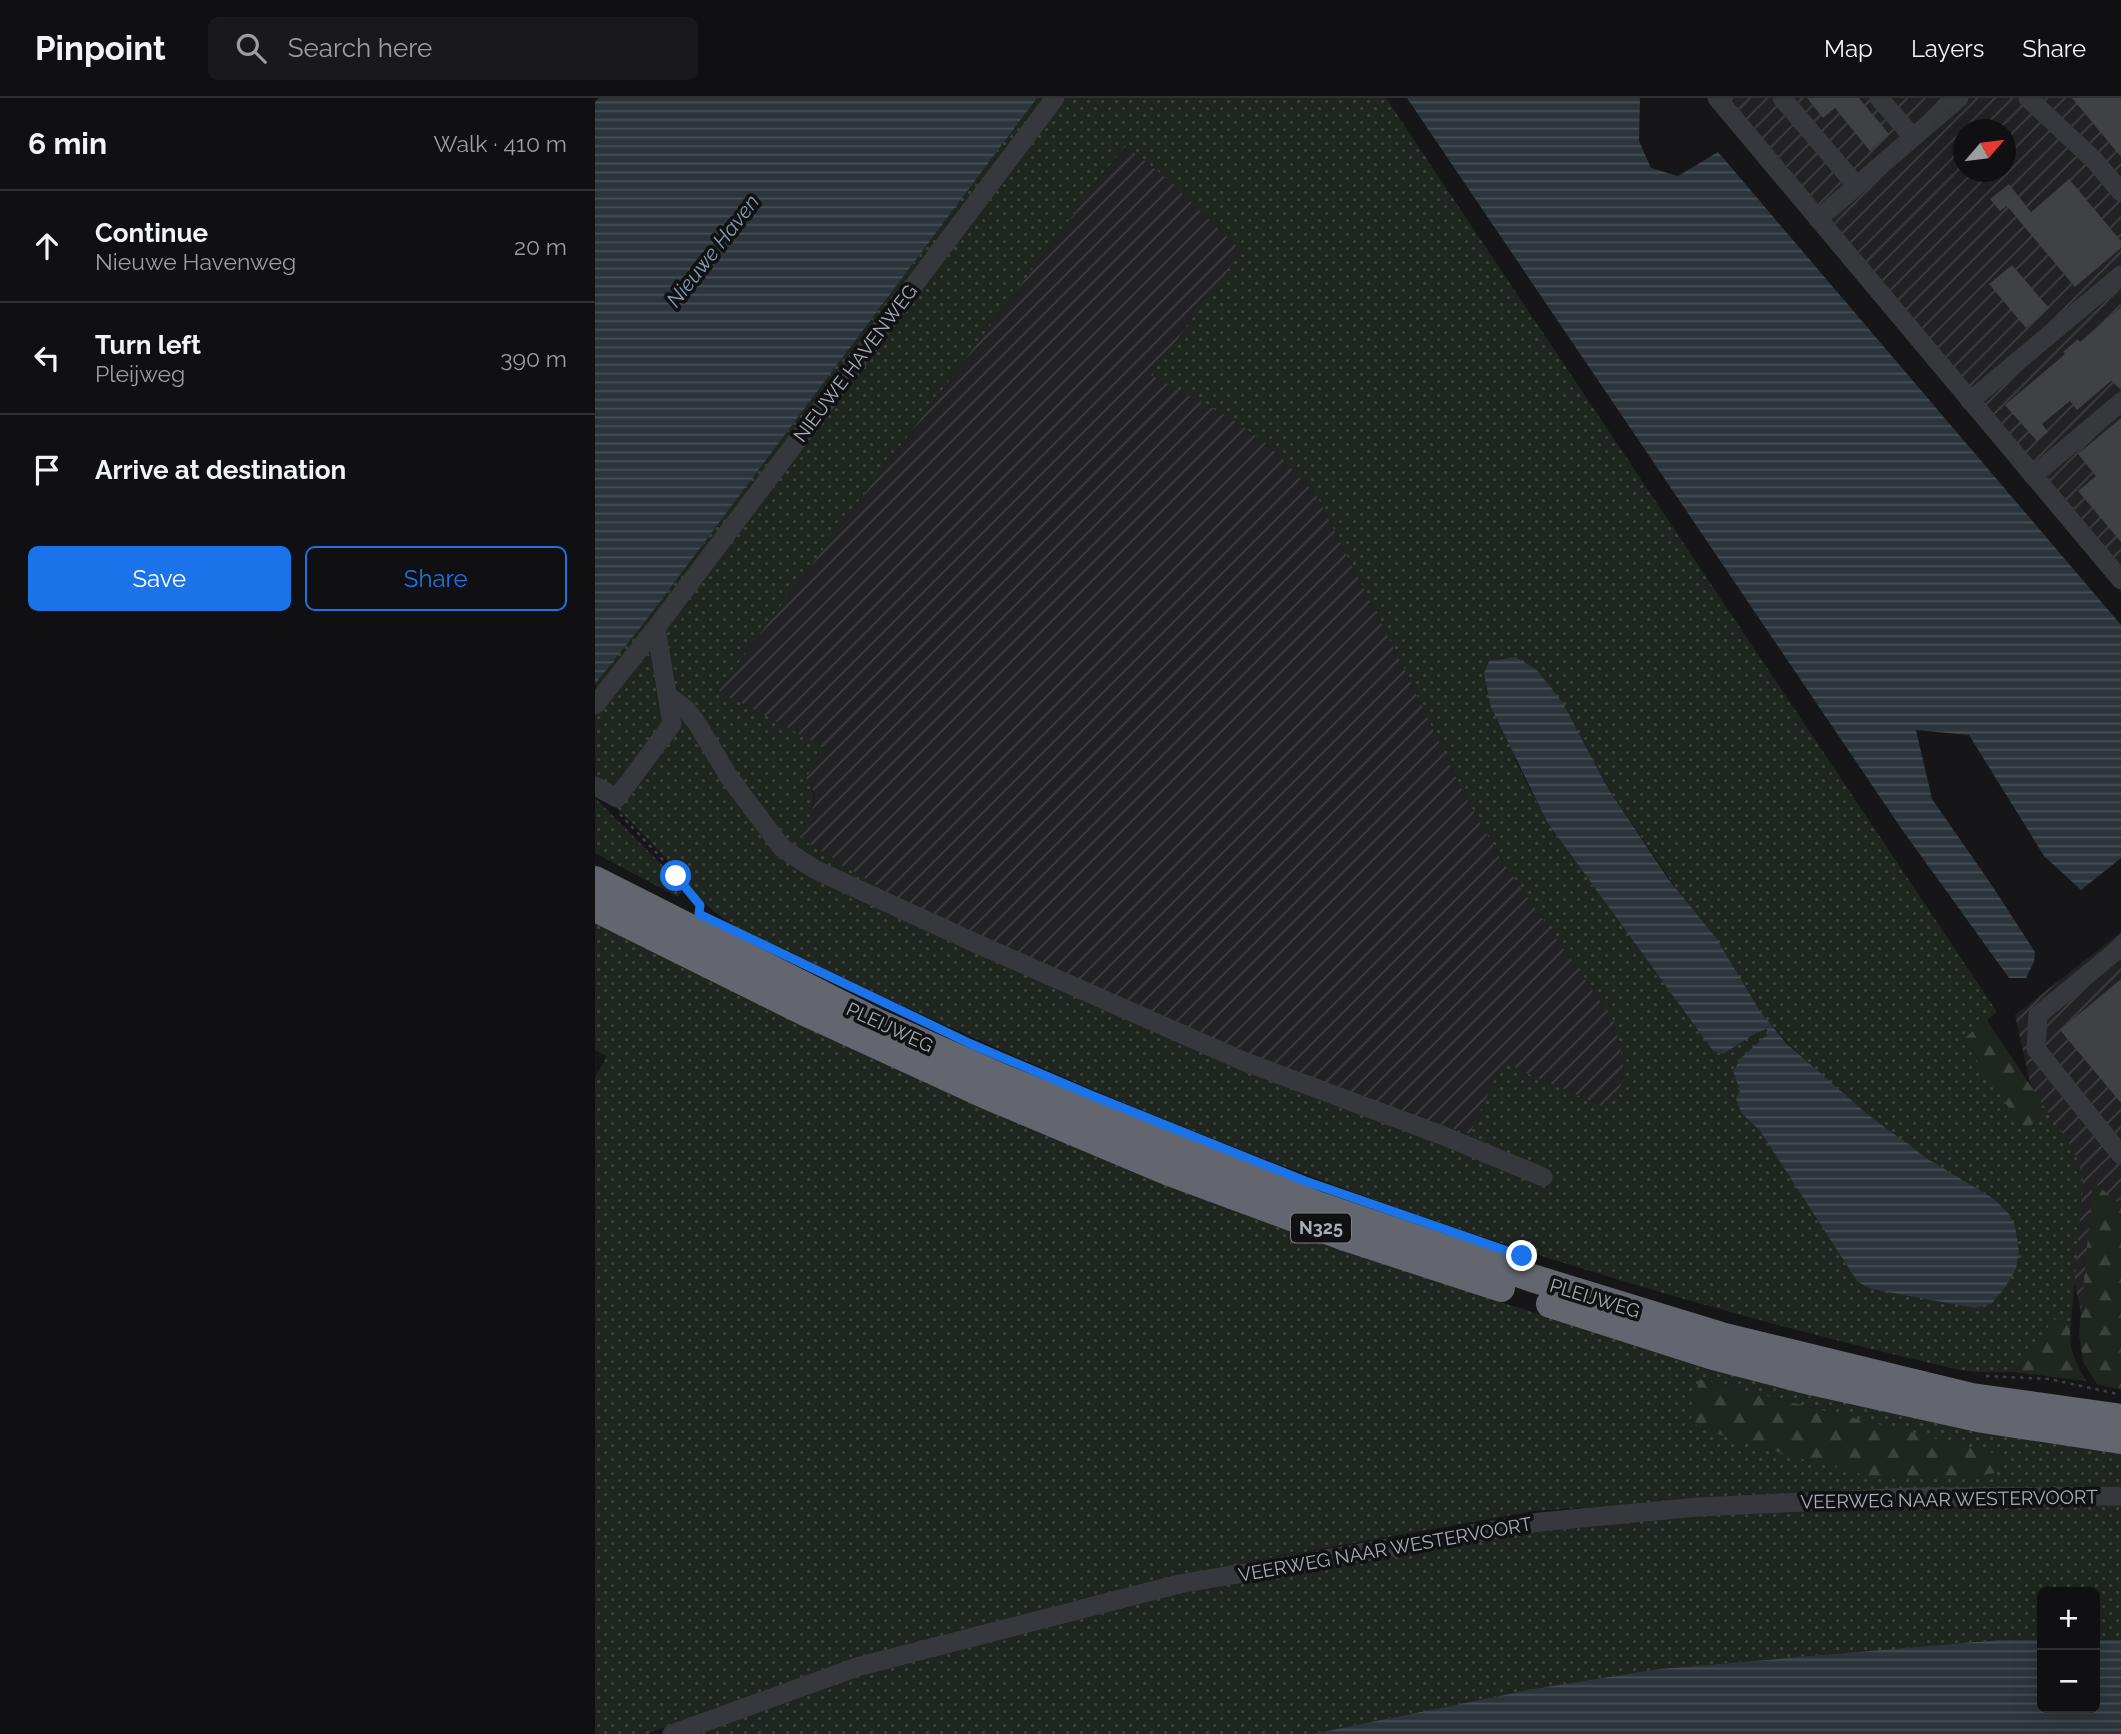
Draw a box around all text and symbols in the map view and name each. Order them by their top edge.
search box [208,17,698,80]
text: Pinpoint [35,29,166,68]
icon: search [232,29,270,67]
text: Search here [288,33,432,63]
text: Map [1824,34,1873,63]
text: Layers [1911,34,1984,63]
text: Share [2022,34,2086,63]
north arrow [1953,119,2016,182]
text: 6 min [28,126,107,161]
text: Walk · 410 m [434,130,567,157]
water label: Nieuwe Haven [661,190,764,312]
text: Continue [95,218,208,248]
icon: ahead [28,227,66,265]
text: 20 m [514,233,567,260]
text: Nieuwe Havenweg [95,248,296,275]
street label: NIEUWE HAVENWEG [789,280,921,446]
text: Turn left [95,330,201,360]
icon: left [28,339,66,377]
text: 390 m [500,345,567,372]
text: Pleijweg [95,360,185,387]
icon: arrive [28,451,66,489]
text: Arrive at destination [95,455,346,485]
button: Save [28,546,291,611]
button: Share [305,546,567,611]
route start [660,860,691,891]
street label: PLEIJWEG [843,997,937,1057]
road number: N325 [1291,1213,1351,1242]
route end [1506,1240,1537,1271]
street label: PLEIJWEG [1547,1274,1643,1322]
street label: VEERWEG NAAR WESTERVOORT [1800,1485,2098,1513]
street label: VEERWEG NAAR WESTERVOORT [1237,1512,1534,1586]
map controls [2037,1587,2100,1713]
button: + [2037,1587,2100,1650]
button: − [2037,1650,2100,1713]

